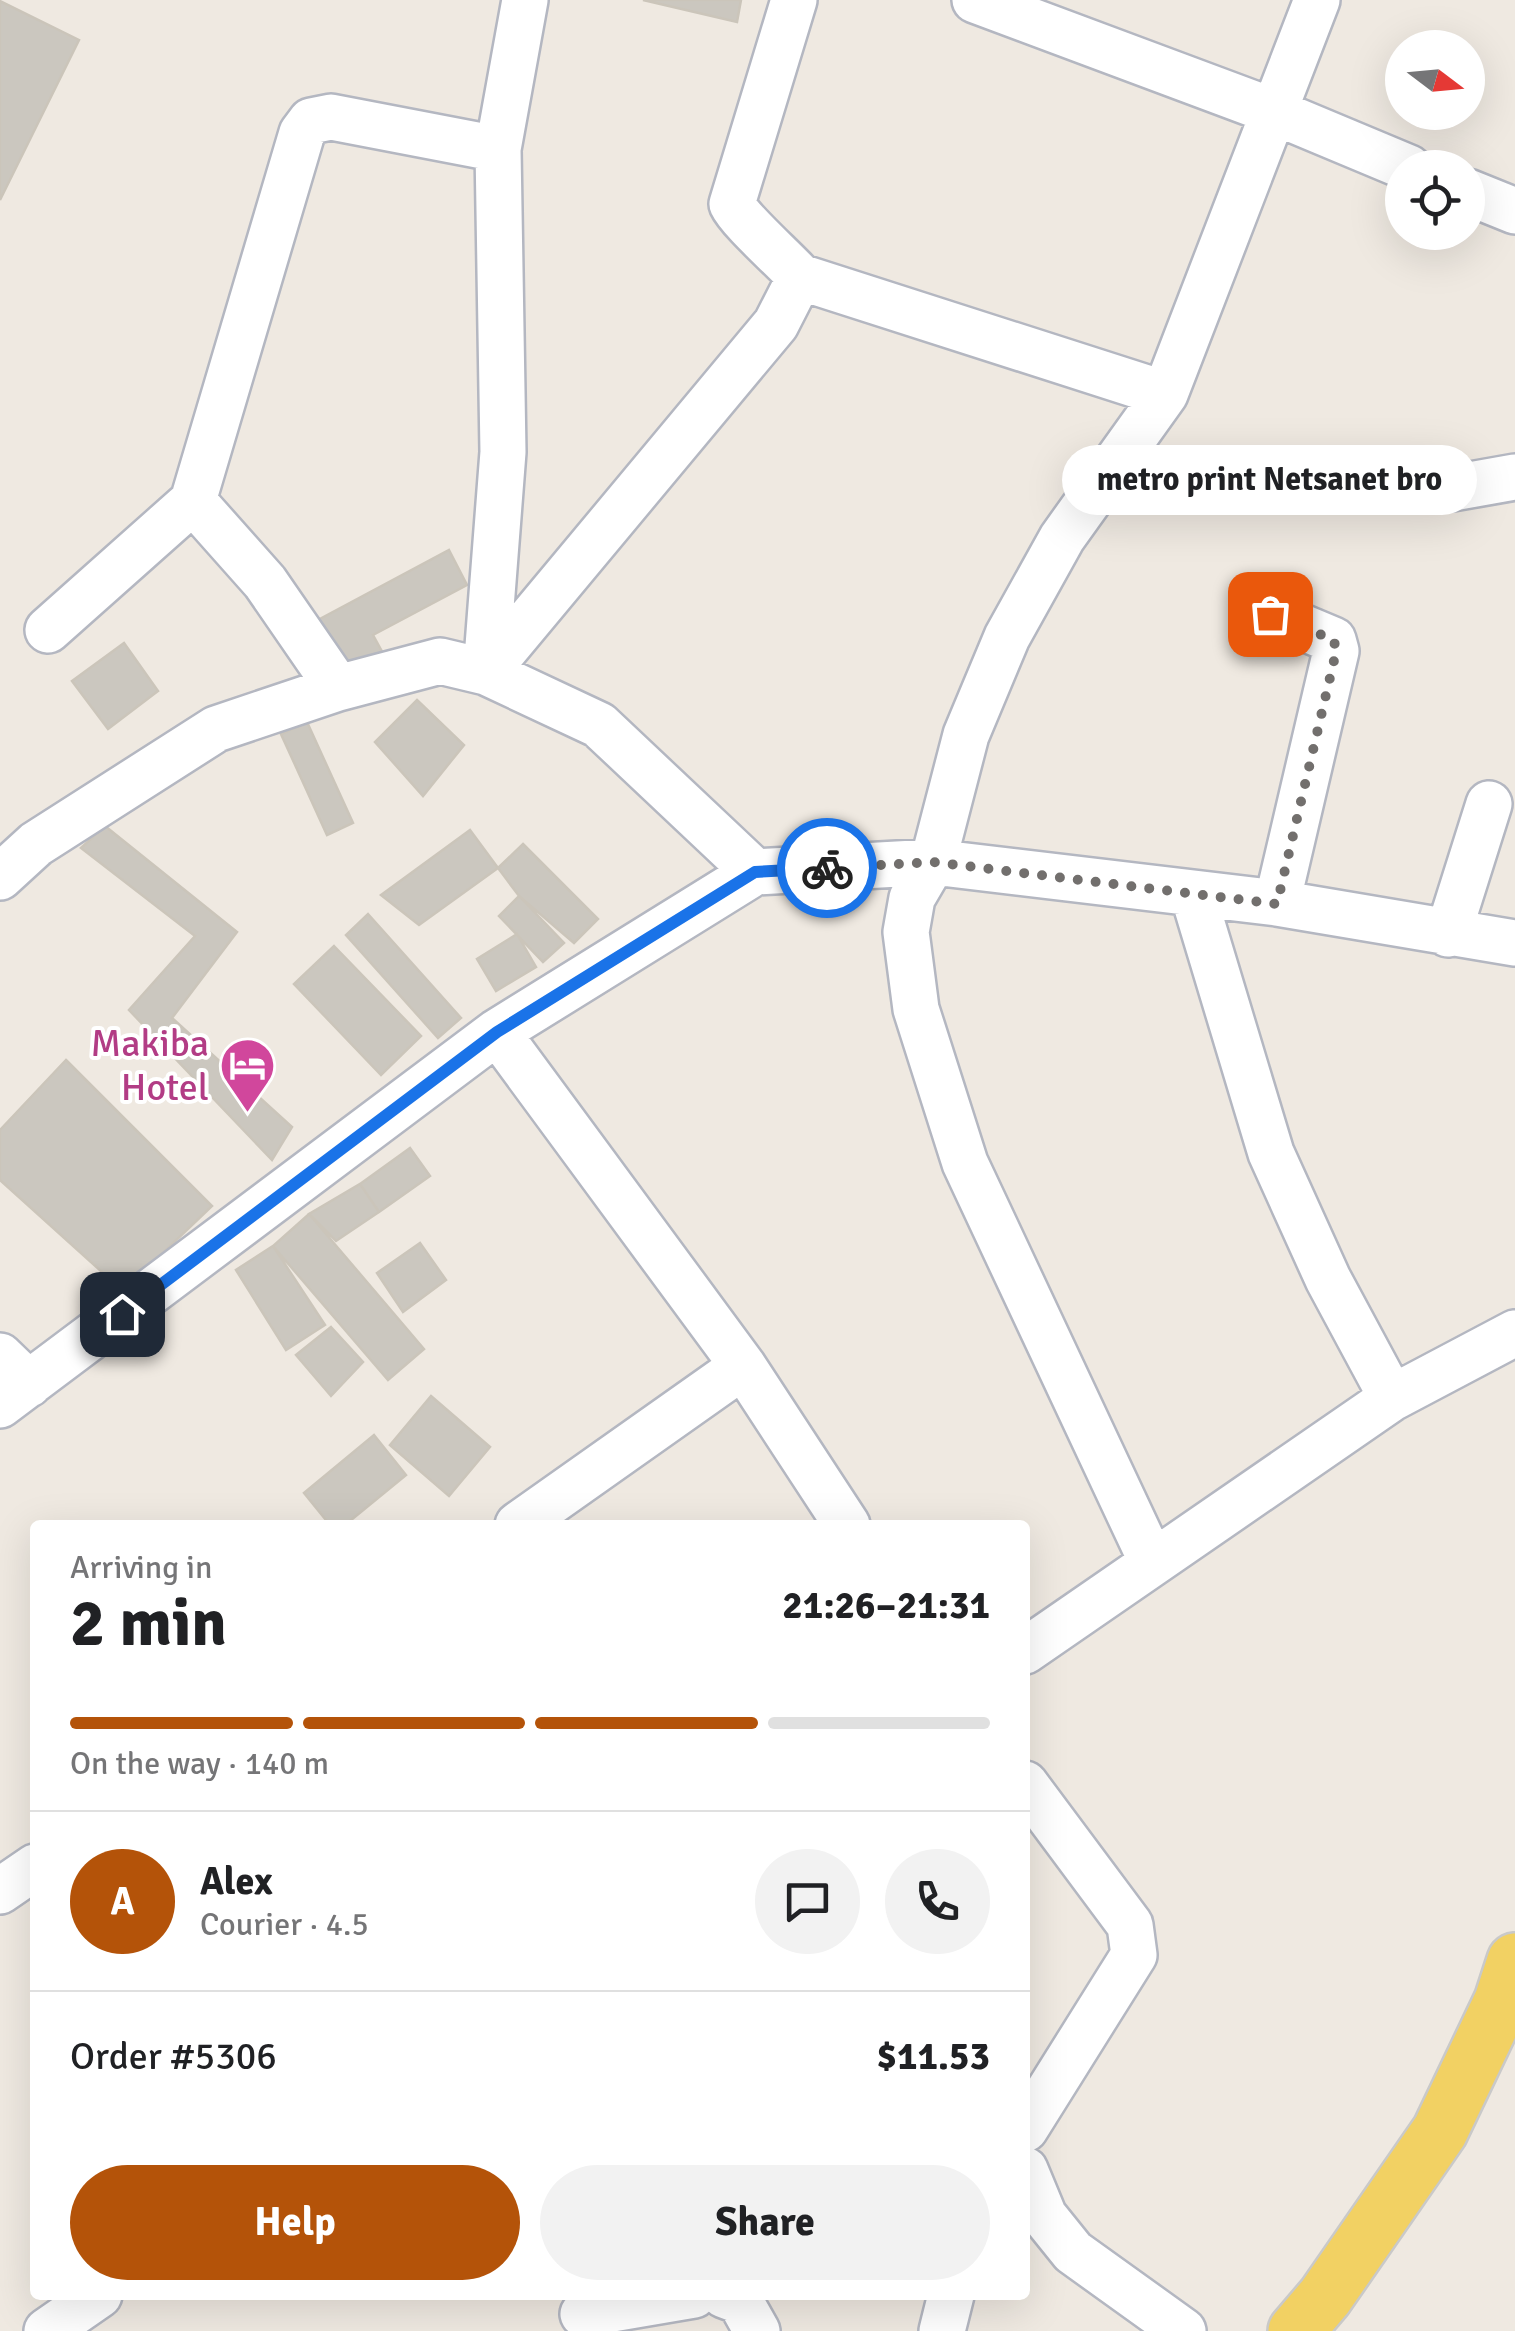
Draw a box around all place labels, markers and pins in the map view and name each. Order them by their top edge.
callout: metro print Netsanet bro [1062,444,1478,514]
pin [1228,572,1313,657]
place label: Makiba Hotel [91,1020,209,1111]
hotel icon: Makiba Hotel [218,1035,278,1114]
pin [80,1272,165,1357]

